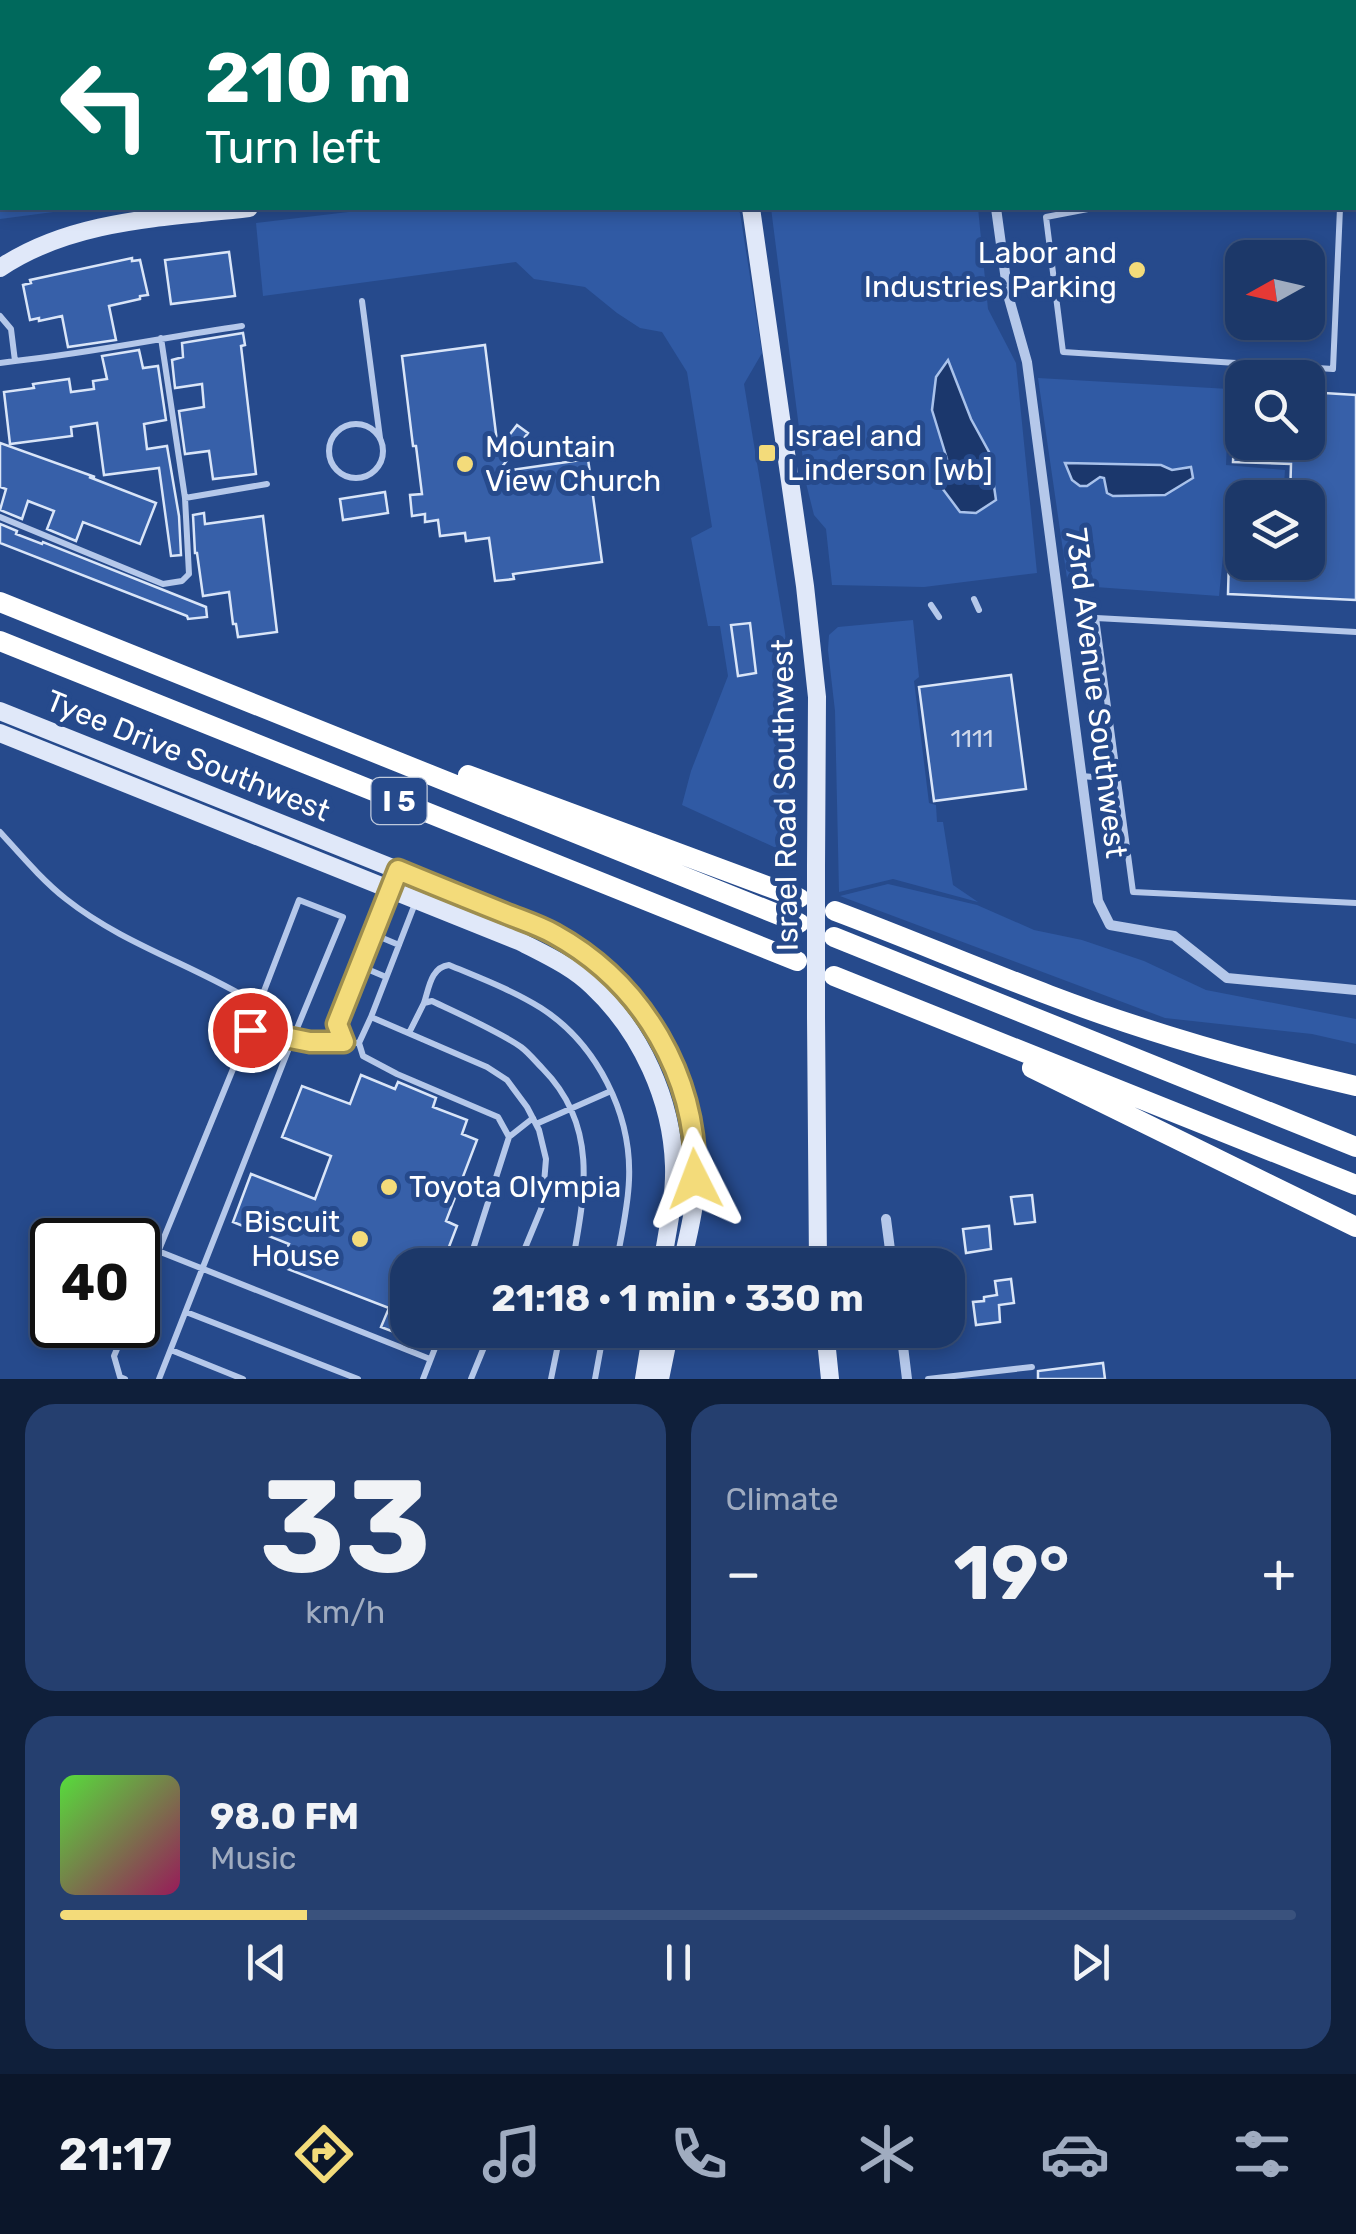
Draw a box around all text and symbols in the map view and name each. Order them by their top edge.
text: 210 m [205,37,412,120]
icon: left [40,40,170,170]
text: Turn left [205,121,381,174]
place label: Labor and Industries Parking [864,235,1117,305]
north arrow [1225,240,1325,340]
map controls [1225,240,1325,580]
marker: Labor and Industries Parking [1126,259,1148,281]
button: search [1225,360,1325,460]
place label: Israel and Linderson [wb] [787,418,993,488]
place label: Mountain View Church [485,429,661,499]
marker: Israel and Linderson [wb] [756,442,778,464]
marker: Mountain View Church [454,453,476,475]
button: layers [1225,480,1325,580]
street label: 73rd Avenue Southwest [1058,526,1134,860]
street label: Israel Road Southwest [764,638,806,951]
street label: Tyee Drive Southwest [41,683,335,829]
house number: 1111 [951,724,993,753]
road number: I 5 [372,778,426,824]
pin [208,988,293,1073]
icon: arrive [223,1003,278,1058]
position arrow [643,1127,747,1231]
place label: Toyota Olympia [409,1169,621,1205]
marker: Toyota Olympia [378,1176,400,1198]
place label: Biscuit House [244,1204,340,1274]
speed limit sign: 40 [30,1218,160,1348]
marker: Biscuit House [349,1228,371,1250]
text: 21:18 · 1 min · 330 m [491,1275,864,1321]
text: 33 [260,1450,431,1605]
text: Climate [726,1480,839,1518]
text: 19° [953,1529,1070,1618]
text: − [726,1541,761,1606]
text: + [1262,1541,1296,1606]
text: km/h [305,1593,385,1631]
text: 98.0 FM [210,1793,359,1839]
text: Music [210,1839,296,1877]
icon: previous [239,1935,294,1990]
icon: pause [651,1935,706,1990]
icon: next [1063,1935,1118,1990]
icon: directions [289,2119,359,2189]
icon: music [477,2119,547,2189]
icon: phone [664,2119,734,2189]
icon: climate [852,2119,922,2189]
icon: car [1040,2119,1110,2189]
icon: filters [1227,2119,1297,2189]
text: 21:17 [59,2128,172,2181]

